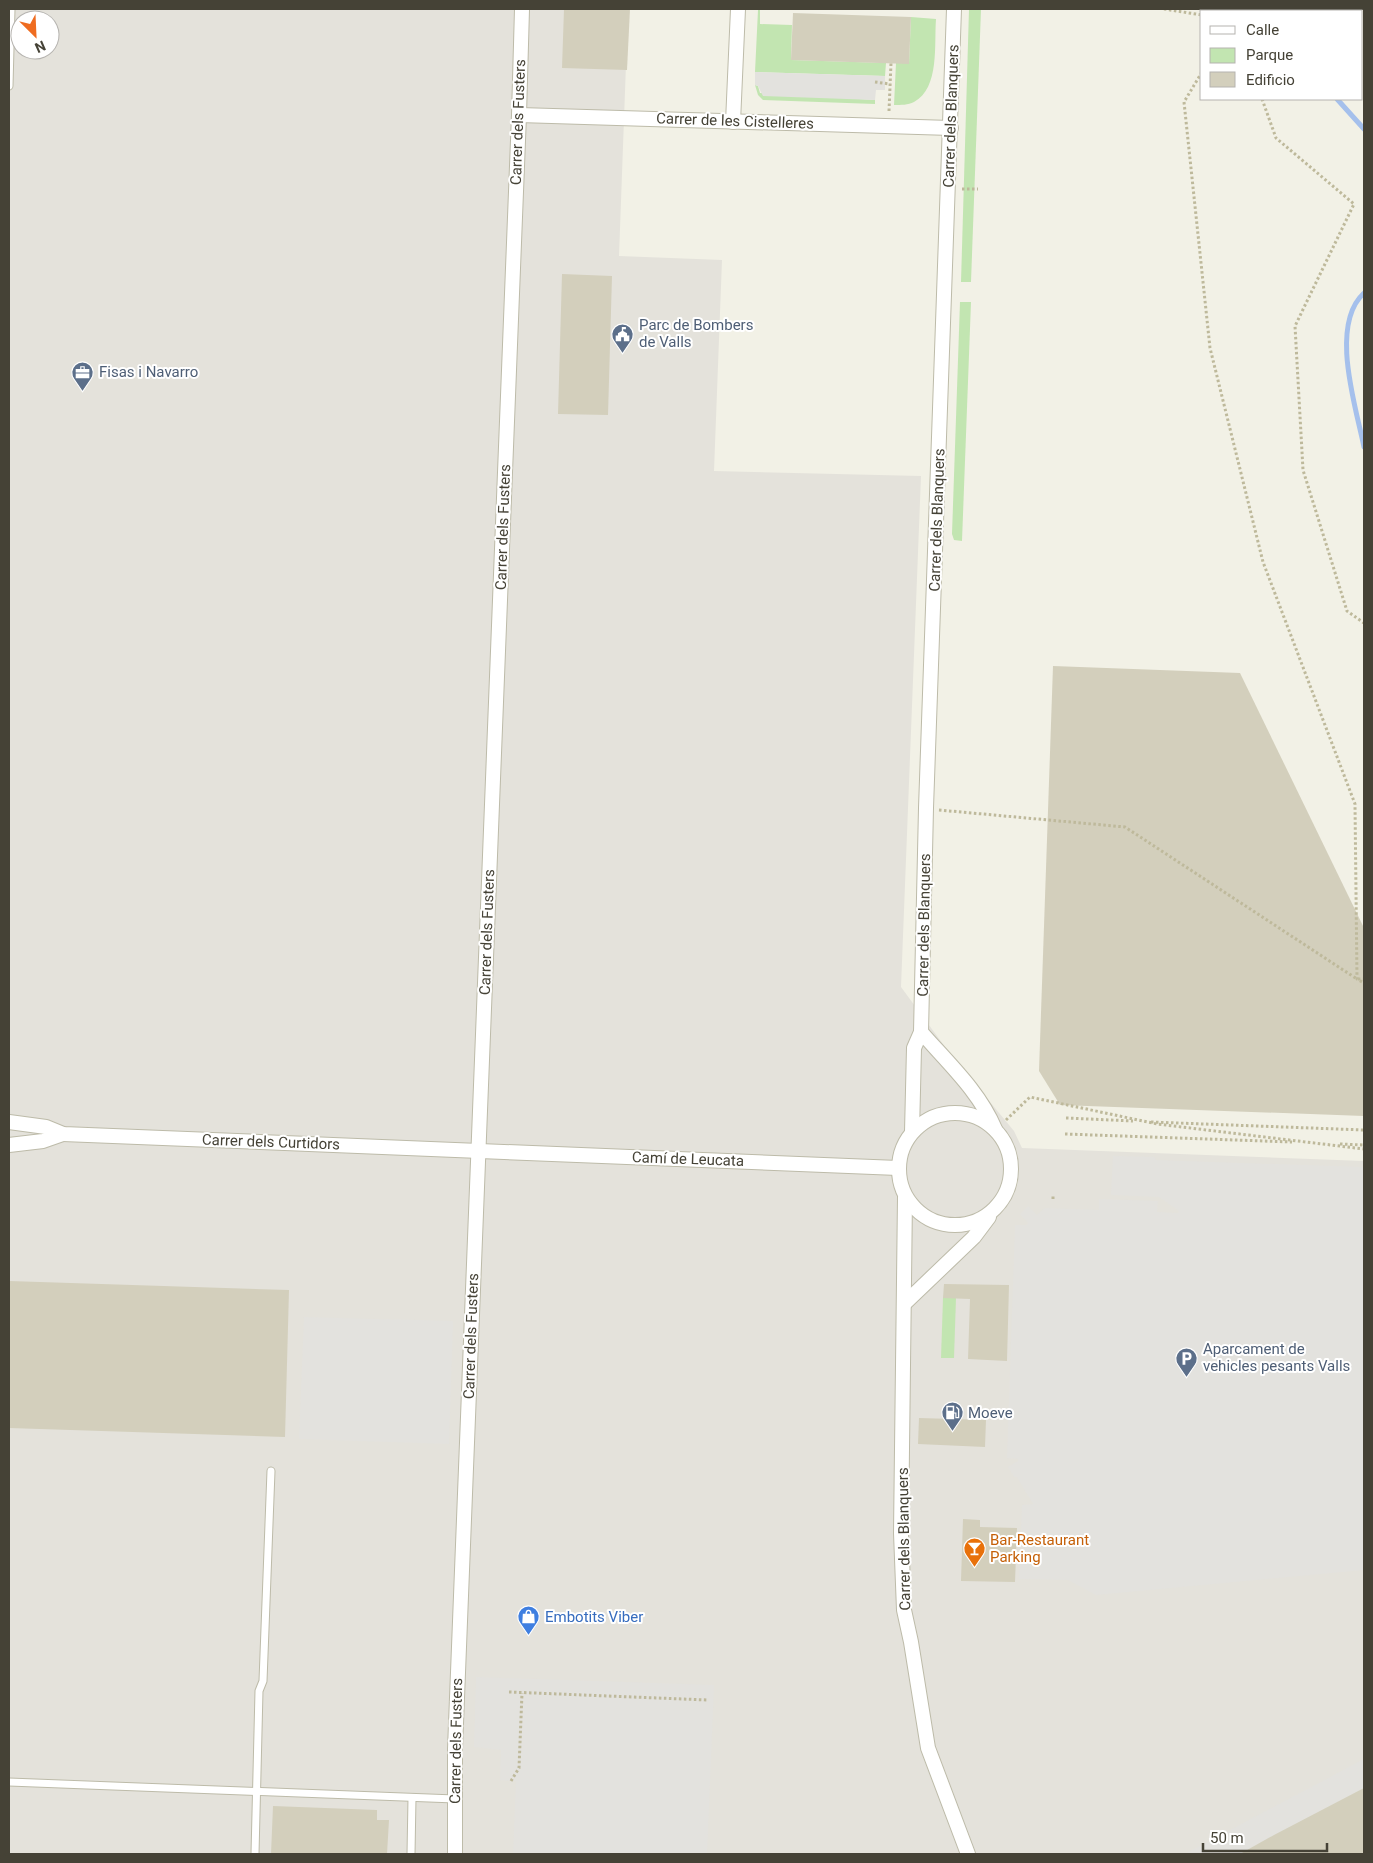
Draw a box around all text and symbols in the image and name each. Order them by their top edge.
north arrow [10,10,60,60]
legend [1200,10,1363,100]
text: Calle [1246,21,1279,39]
text: N [33,38,48,56]
street label: Carrer dels Blanquers [940,44,962,188]
text: Parque [1246,46,1293,64]
street label: Carrer dels Fusters [507,59,529,185]
text: Edificio [1246,71,1295,89]
street label: Carrer de les Cistelleres [656,109,814,133]
place label: Parc de Bombers de Valls [639,316,753,351]
public building icon: Parc de Bombers de Valls [611,322,635,353]
office icon: Fisas i Navarro [71,360,95,391]
place label: Fisas i Navarro [99,363,198,381]
street label: Carrer dels Blanquers [926,448,948,592]
street label: Carrer dels Fusters [492,464,514,590]
street label: Carrer dels Blanquers [914,853,934,997]
street label: Carrer dels Fusters [476,869,498,995]
street label: Carrer dels Curtidors [202,1131,340,1153]
street label: Camí de Leucata [632,1148,744,1170]
street label: Carrer dels Fusters [460,1273,482,1399]
place label: Aparcament de vehicles pesants Valls [1203,1340,1350,1375]
parking icon: Aparcament de vehicles pesants Valls [1175,1346,1199,1377]
fuel station icon: Moeve [940,1401,964,1432]
place label: Moeve [968,1404,1013,1422]
street label: Carrer dels Blanquers [894,1467,914,1611]
place label: Bar-Restaurant Parking [990,1531,1089,1566]
bar icon: Bar-Restaurant Parking [962,1537,986,1568]
shop icon: Embotits Viber [517,1605,541,1636]
place label: Embotits Viber [545,1608,643,1626]
street label: Carrer dels Fusters [446,1678,466,1804]
scale bar [1203,1820,1327,1852]
text: 50 m [1210,1829,1244,1847]

